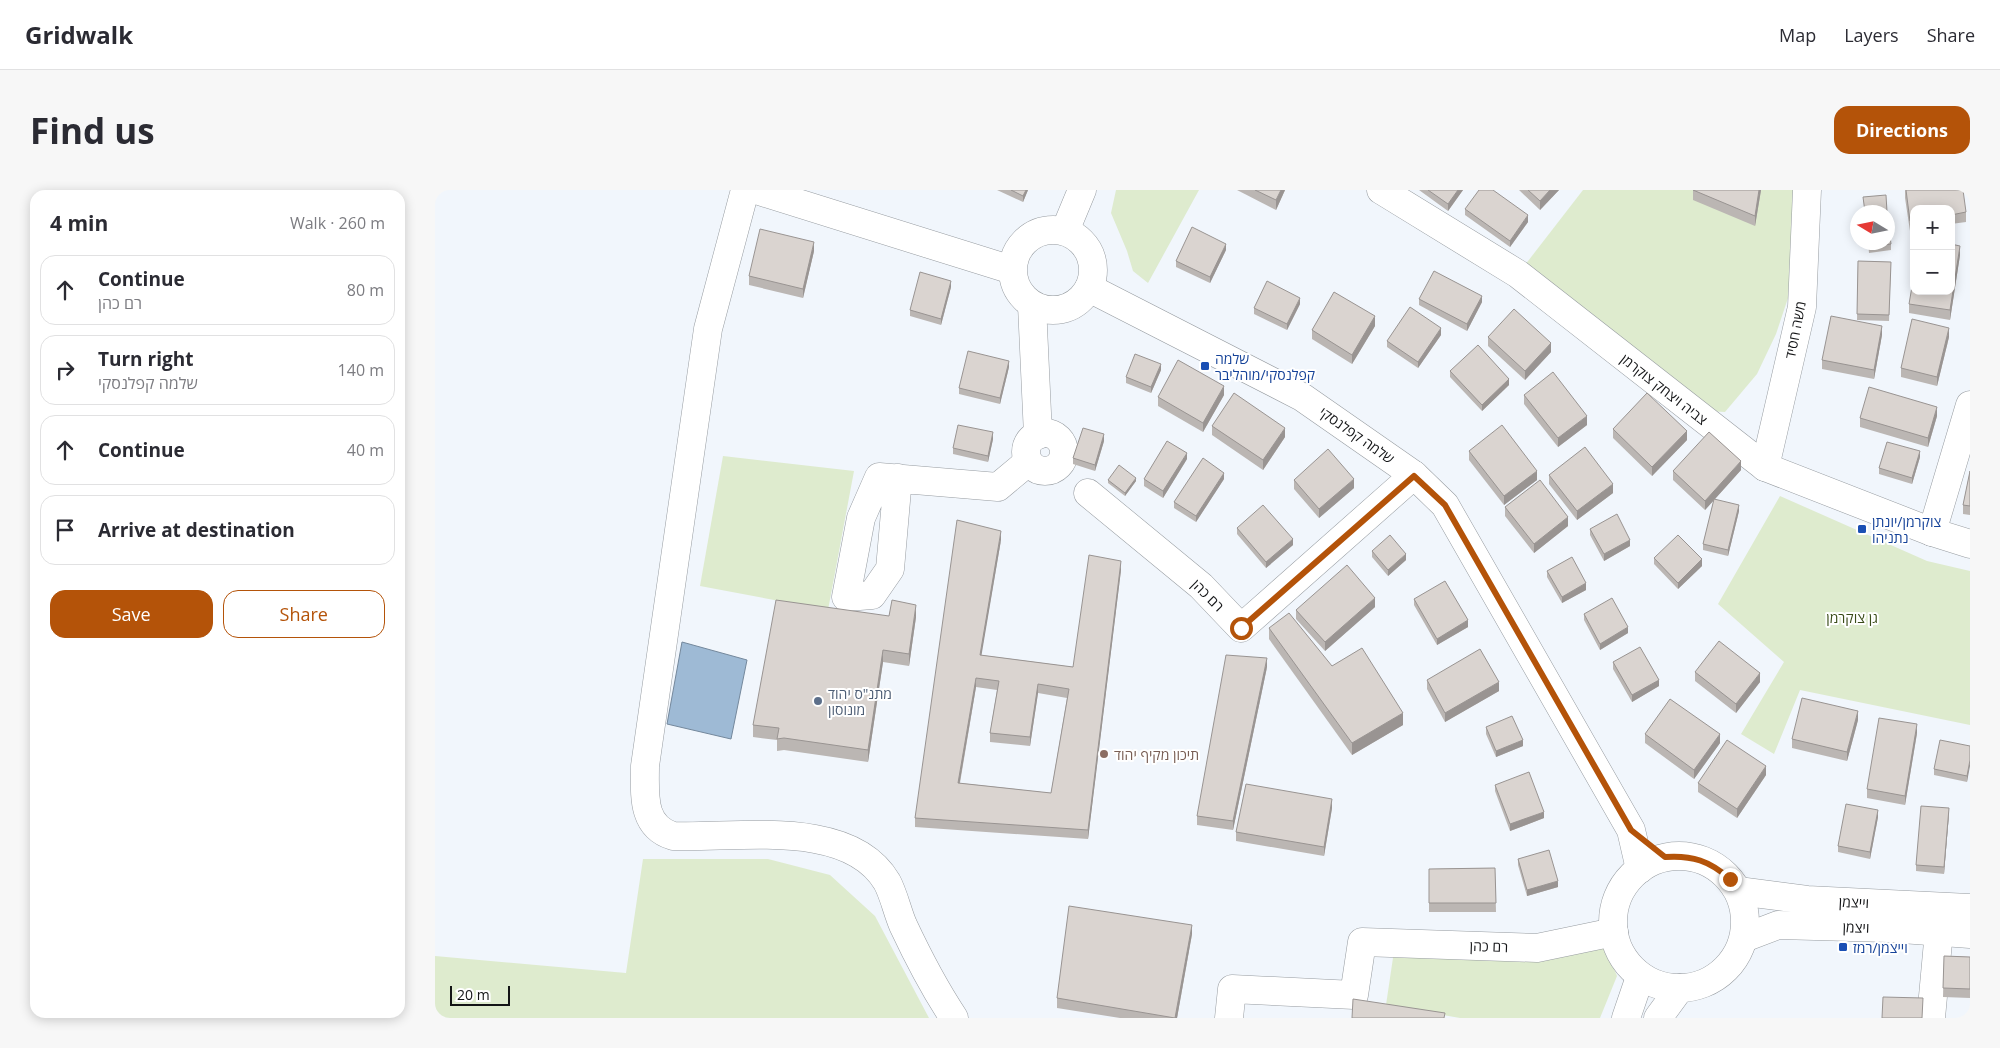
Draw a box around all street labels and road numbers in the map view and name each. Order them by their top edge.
street label: משה חסיד [1780,299,1810,361]
street label: צביה ויצחק צוקרמן [1617,349,1711,429]
street label: שלמה קפלנסקי [1316,402,1398,468]
street label: רם כהן [1188,575,1228,615]
street label: וייצמן [1838,892,1870,912]
street label: ויצמן [1842,917,1870,937]
street label: רם כהן [1469,936,1509,956]

